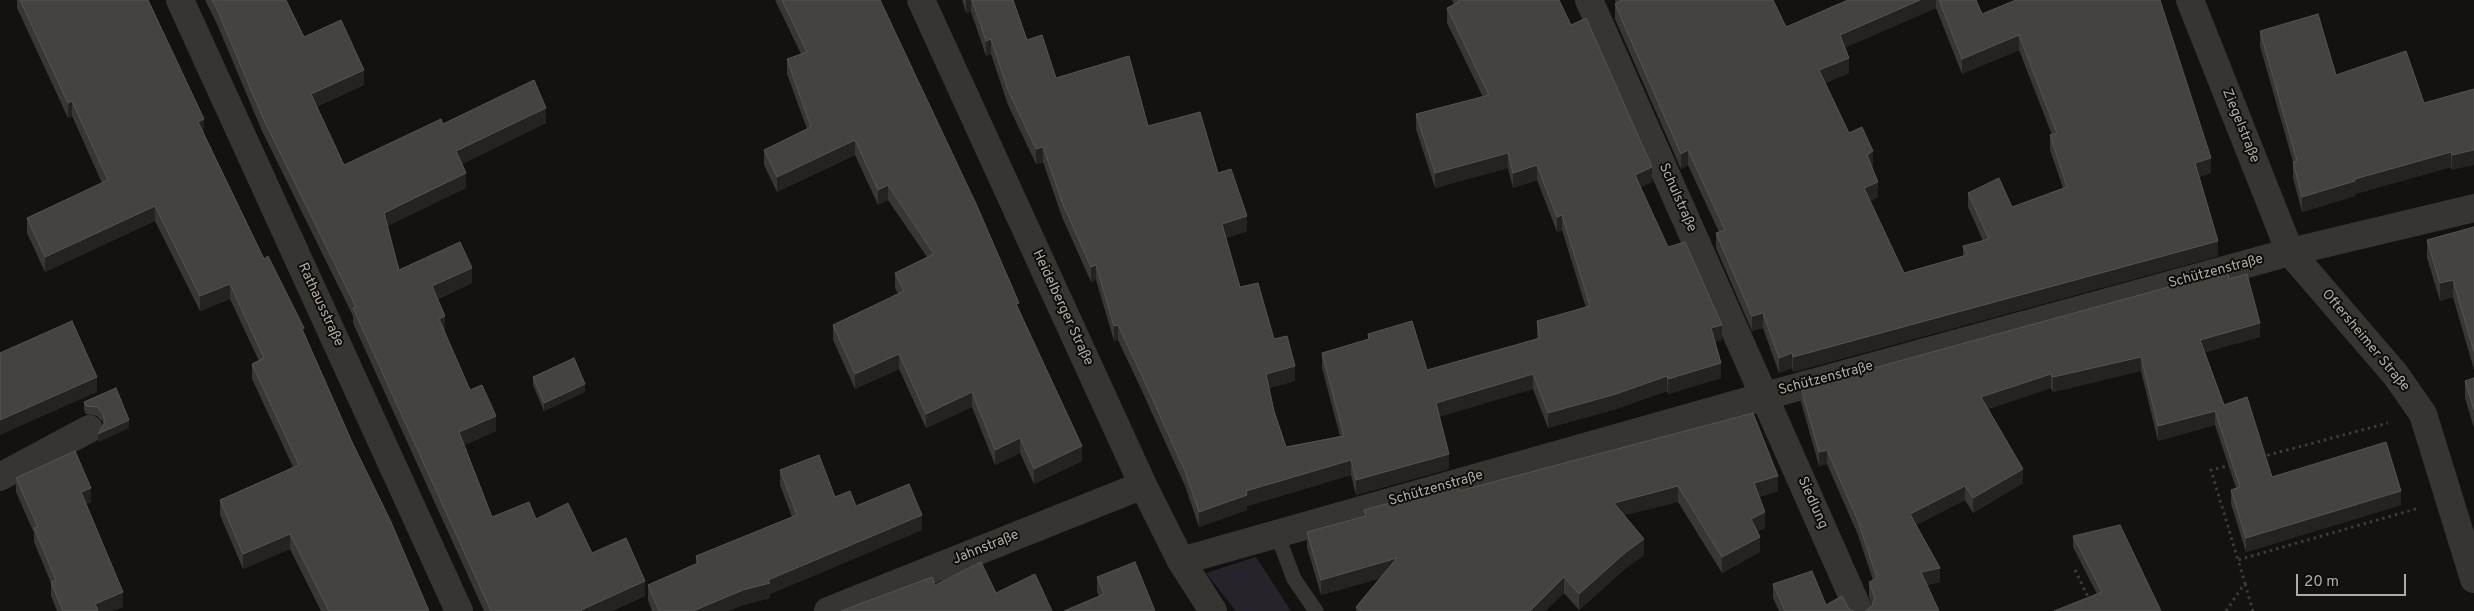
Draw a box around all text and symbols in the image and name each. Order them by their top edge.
street label: Ziegelstraße [2218,87,2262,165]
street label: Schulstraße [1654,161,1700,235]
street label: Heidelberger Straße [1028,247,1096,369]
street label: Schützenstraße [2167,251,2265,293]
street label: Rathausstraße [293,261,347,349]
street label: Oftersheimer Straße [2317,287,2413,395]
street label: Schützenstraße [1777,358,1875,400]
street label: Schützenstraße [1387,467,1485,511]
street label: Siedlung [1793,474,1831,532]
street label: Jahnstraße [950,527,1022,569]
scale bar [2299,564,2409,596]
text: 20 m [2304,573,2339,592]

